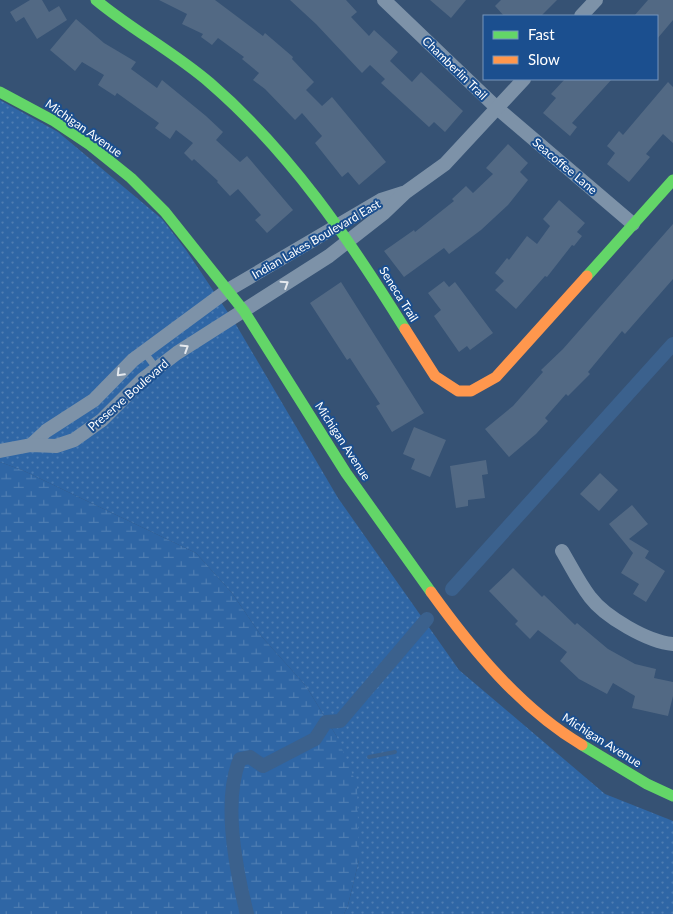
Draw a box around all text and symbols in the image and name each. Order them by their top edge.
legend [483,15,658,80]
text: Fast [528,25,555,43]
street label: Chamberlin Trail [419,33,491,103]
text: Slow [528,50,560,68]
street label: Michigan Avenue [43,96,125,160]
street label: Seacoffee Lane [530,135,600,197]
street label: Indian Lakes Boulevard East [249,196,384,282]
street label: Seneca Trail [376,264,422,324]
one-way arrow [280,281,289,291]
one-way arrow [180,345,189,354]
street label: Preserve Boulevard [85,356,171,434]
one-way arrow [117,367,126,376]
street label: Michigan Avenue [312,399,374,483]
street label: Michigan Avenue [560,710,644,770]

